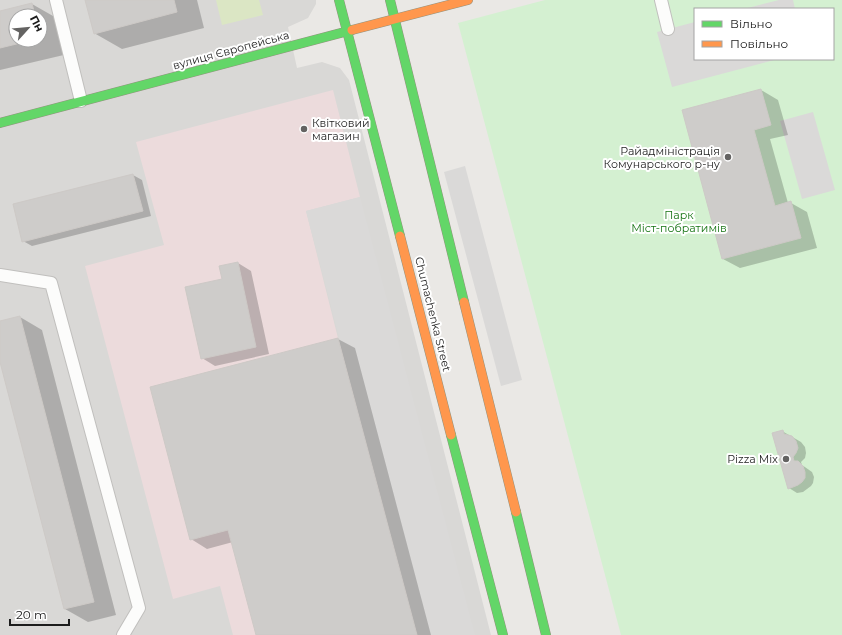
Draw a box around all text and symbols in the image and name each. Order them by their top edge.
north arrow [8,8,48,48]
legend [694,8,834,60]
text: Пн [27,13,47,34]
text: Вільно [730,16,773,31]
street label: вулиця Європейська [171,28,291,72]
text: Повільно [730,36,789,51]
place label: Квітковий магазин [312,116,370,143]
marker: Квітковий магазин [299,124,309,134]
place label: Райадміністрація Комунарського р-ну [604,144,721,171]
marker: Райадміністрація Комунарського р-ну [723,152,733,162]
park label: Парк Міст-побратимів [631,208,727,235]
street label: Chumachenka Street [412,255,454,373]
place label: Pizza Mix [727,452,778,466]
marker: Pizza Mix [781,454,791,464]
scale bar [10,601,69,627]
text: 20 m [16,607,47,622]

